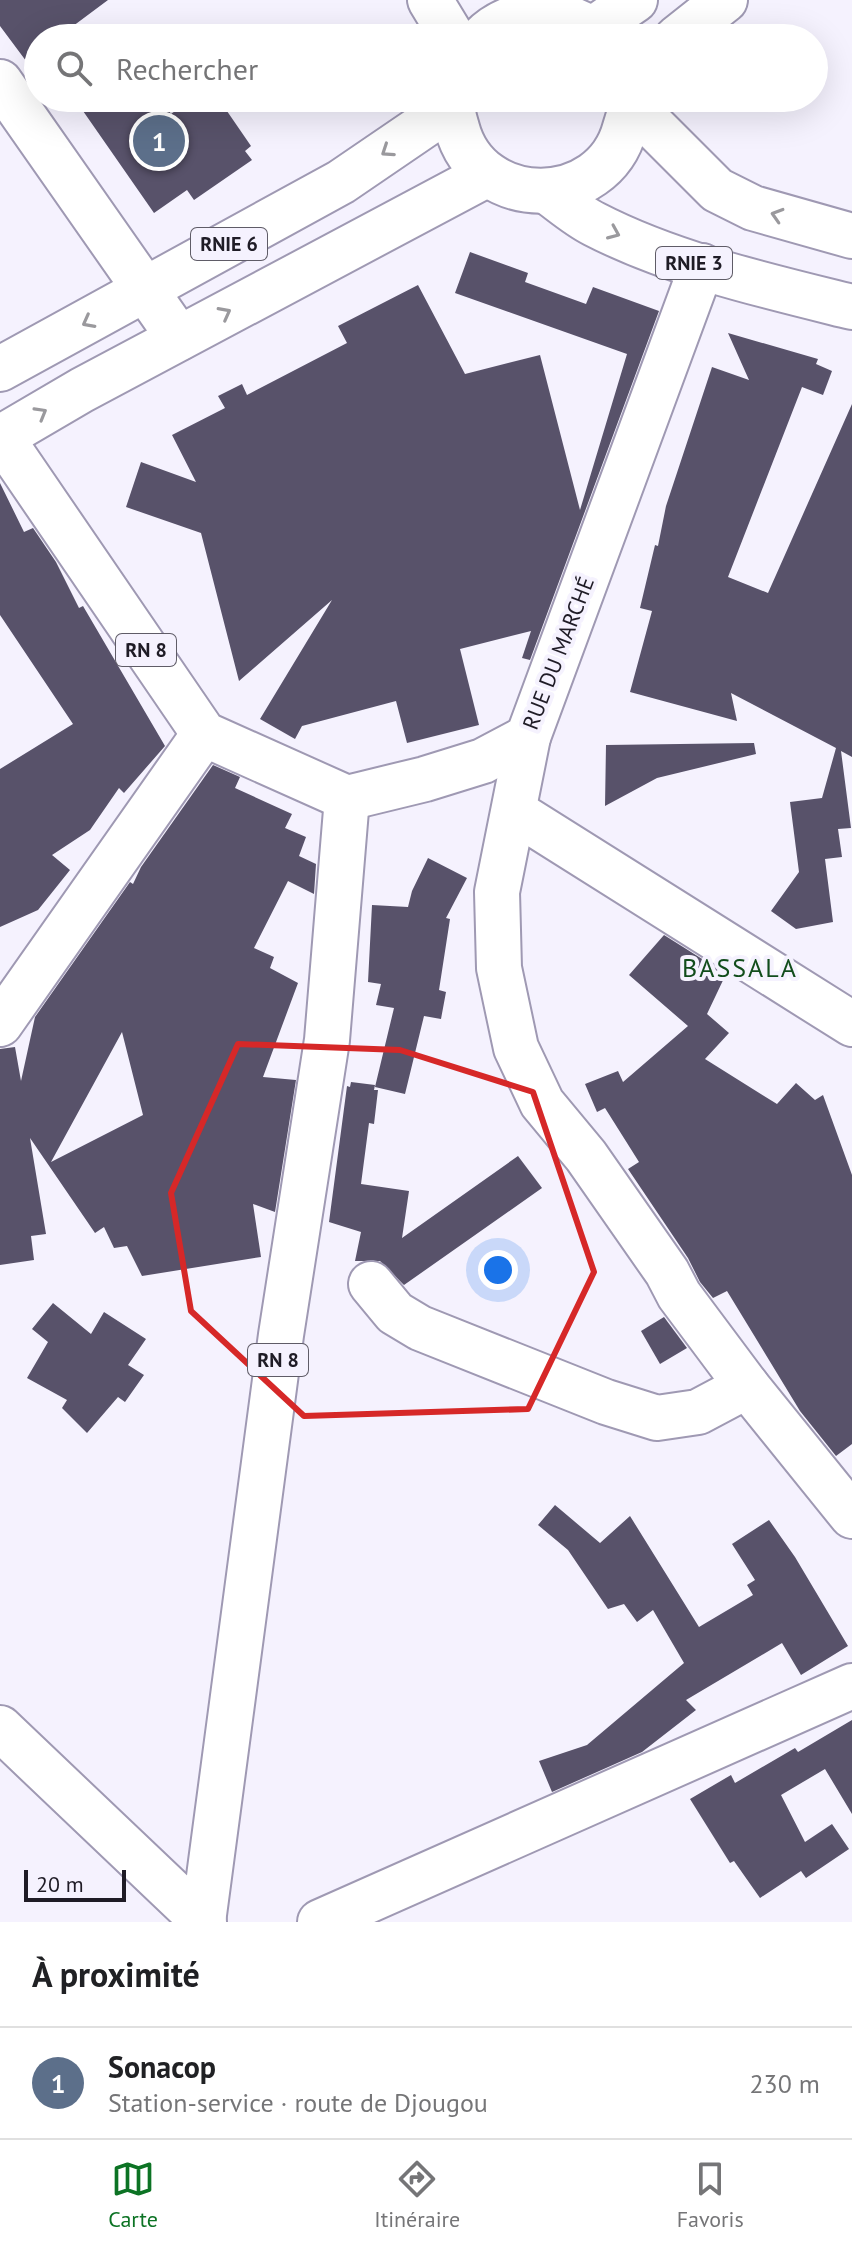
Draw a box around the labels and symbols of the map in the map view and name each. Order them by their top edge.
pin: 1 [133,111,185,171]
one-way arrow [381,141,395,156]
one-way arrow [770,208,784,224]
one-way arrow [606,223,620,239]
road number: RNIE 6 [191,228,267,260]
road number: RNIE 3 [656,247,732,279]
one-way arrow [217,308,232,323]
one-way arrow [82,312,96,327]
one-way arrow [32,407,47,423]
street label: RUE DU MARCHÉ [516,573,600,733]
road number: RN 8 [116,634,176,666]
district label: BASSALA [682,951,798,984]
your location [478,1250,518,1290]
road number: RN 8 [248,1344,308,1376]
scale bar [24,1866,126,1902]

